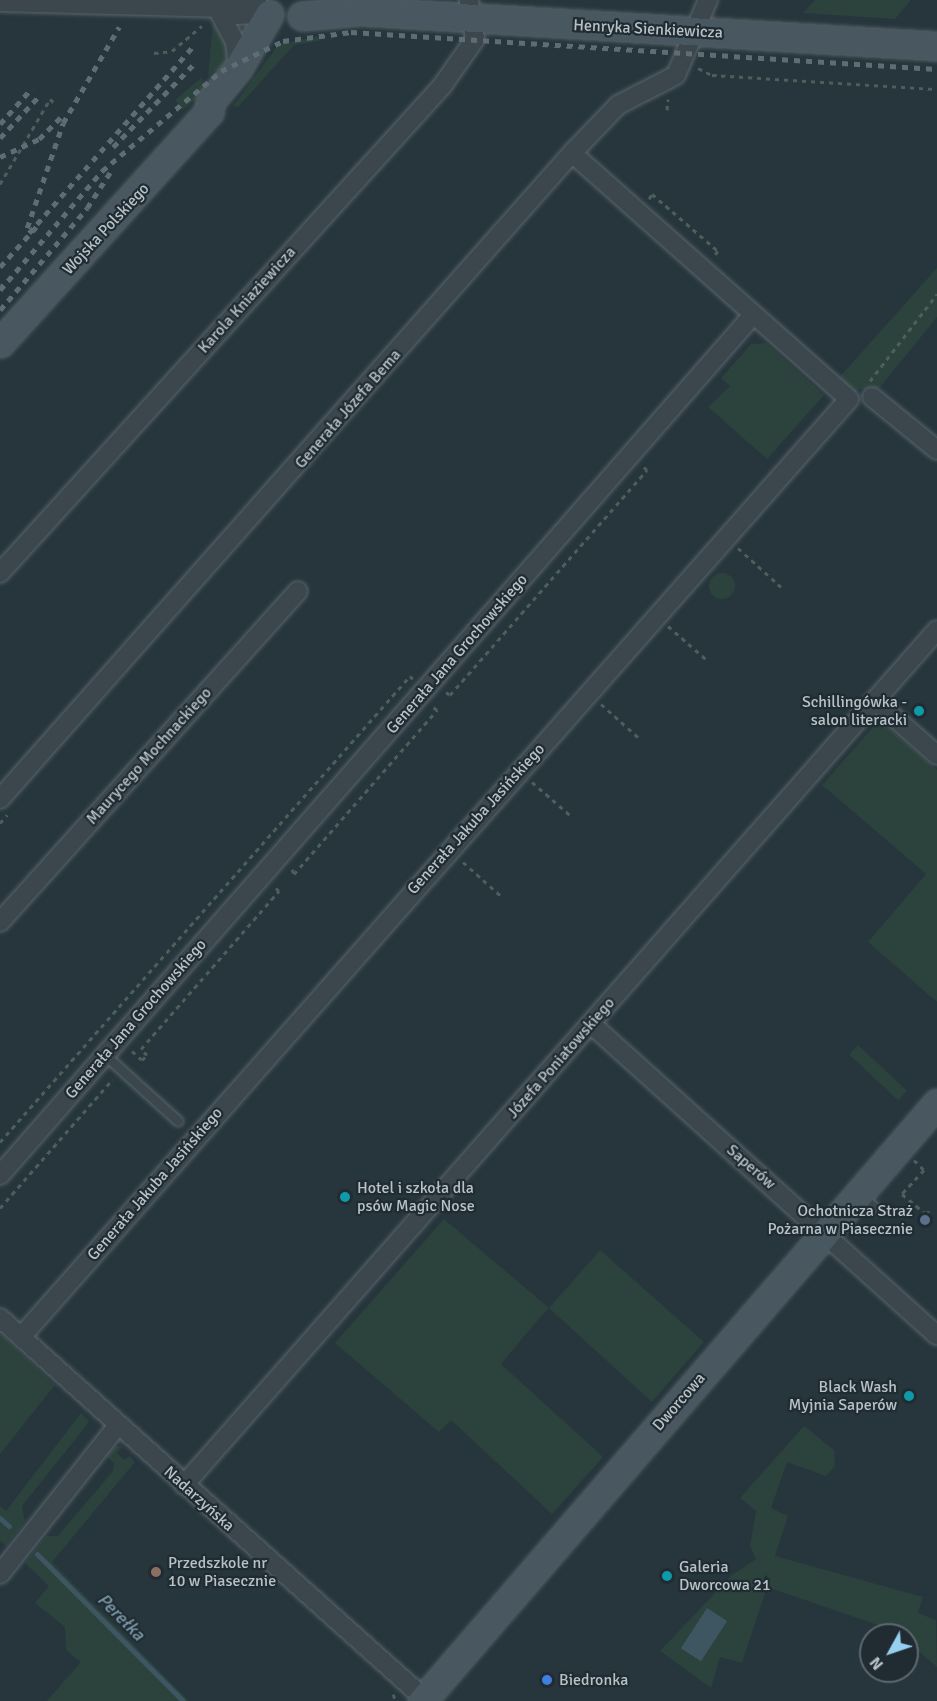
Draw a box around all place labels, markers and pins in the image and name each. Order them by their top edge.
place label: Schillingówka - salon literacki [802,692,907,730]
marker: Schillingówka - salon literacki [912,704,926,718]
place label: Hotel i szkoła dla psów Magic Nose [357,1178,475,1216]
marker: Hotel i szkoła dla psów Magic Nose [338,1190,352,1204]
place label: Ochotnicza Straż Pożarna w Piasecznie [767,1201,913,1239]
marker: Ochotnicza Straż Pożarna w Piasecznie [918,1213,932,1227]
place label: Black Wash Myjnia Saperów [789,1377,897,1415]
marker: Black Wash Myjnia Saperów [902,1389,916,1403]
place label: Przedszkole nr 10 w Piasecznie [168,1553,276,1591]
place label: Galeria Dworcowa 21 [679,1557,771,1595]
marker: Przedszkole nr 10 w Piasecznie [149,1565,163,1579]
marker: Galeria Dworcowa 21 [660,1569,674,1583]
place label: Biedronka [559,1670,628,1690]
marker: Biedronka [540,1673,554,1687]

